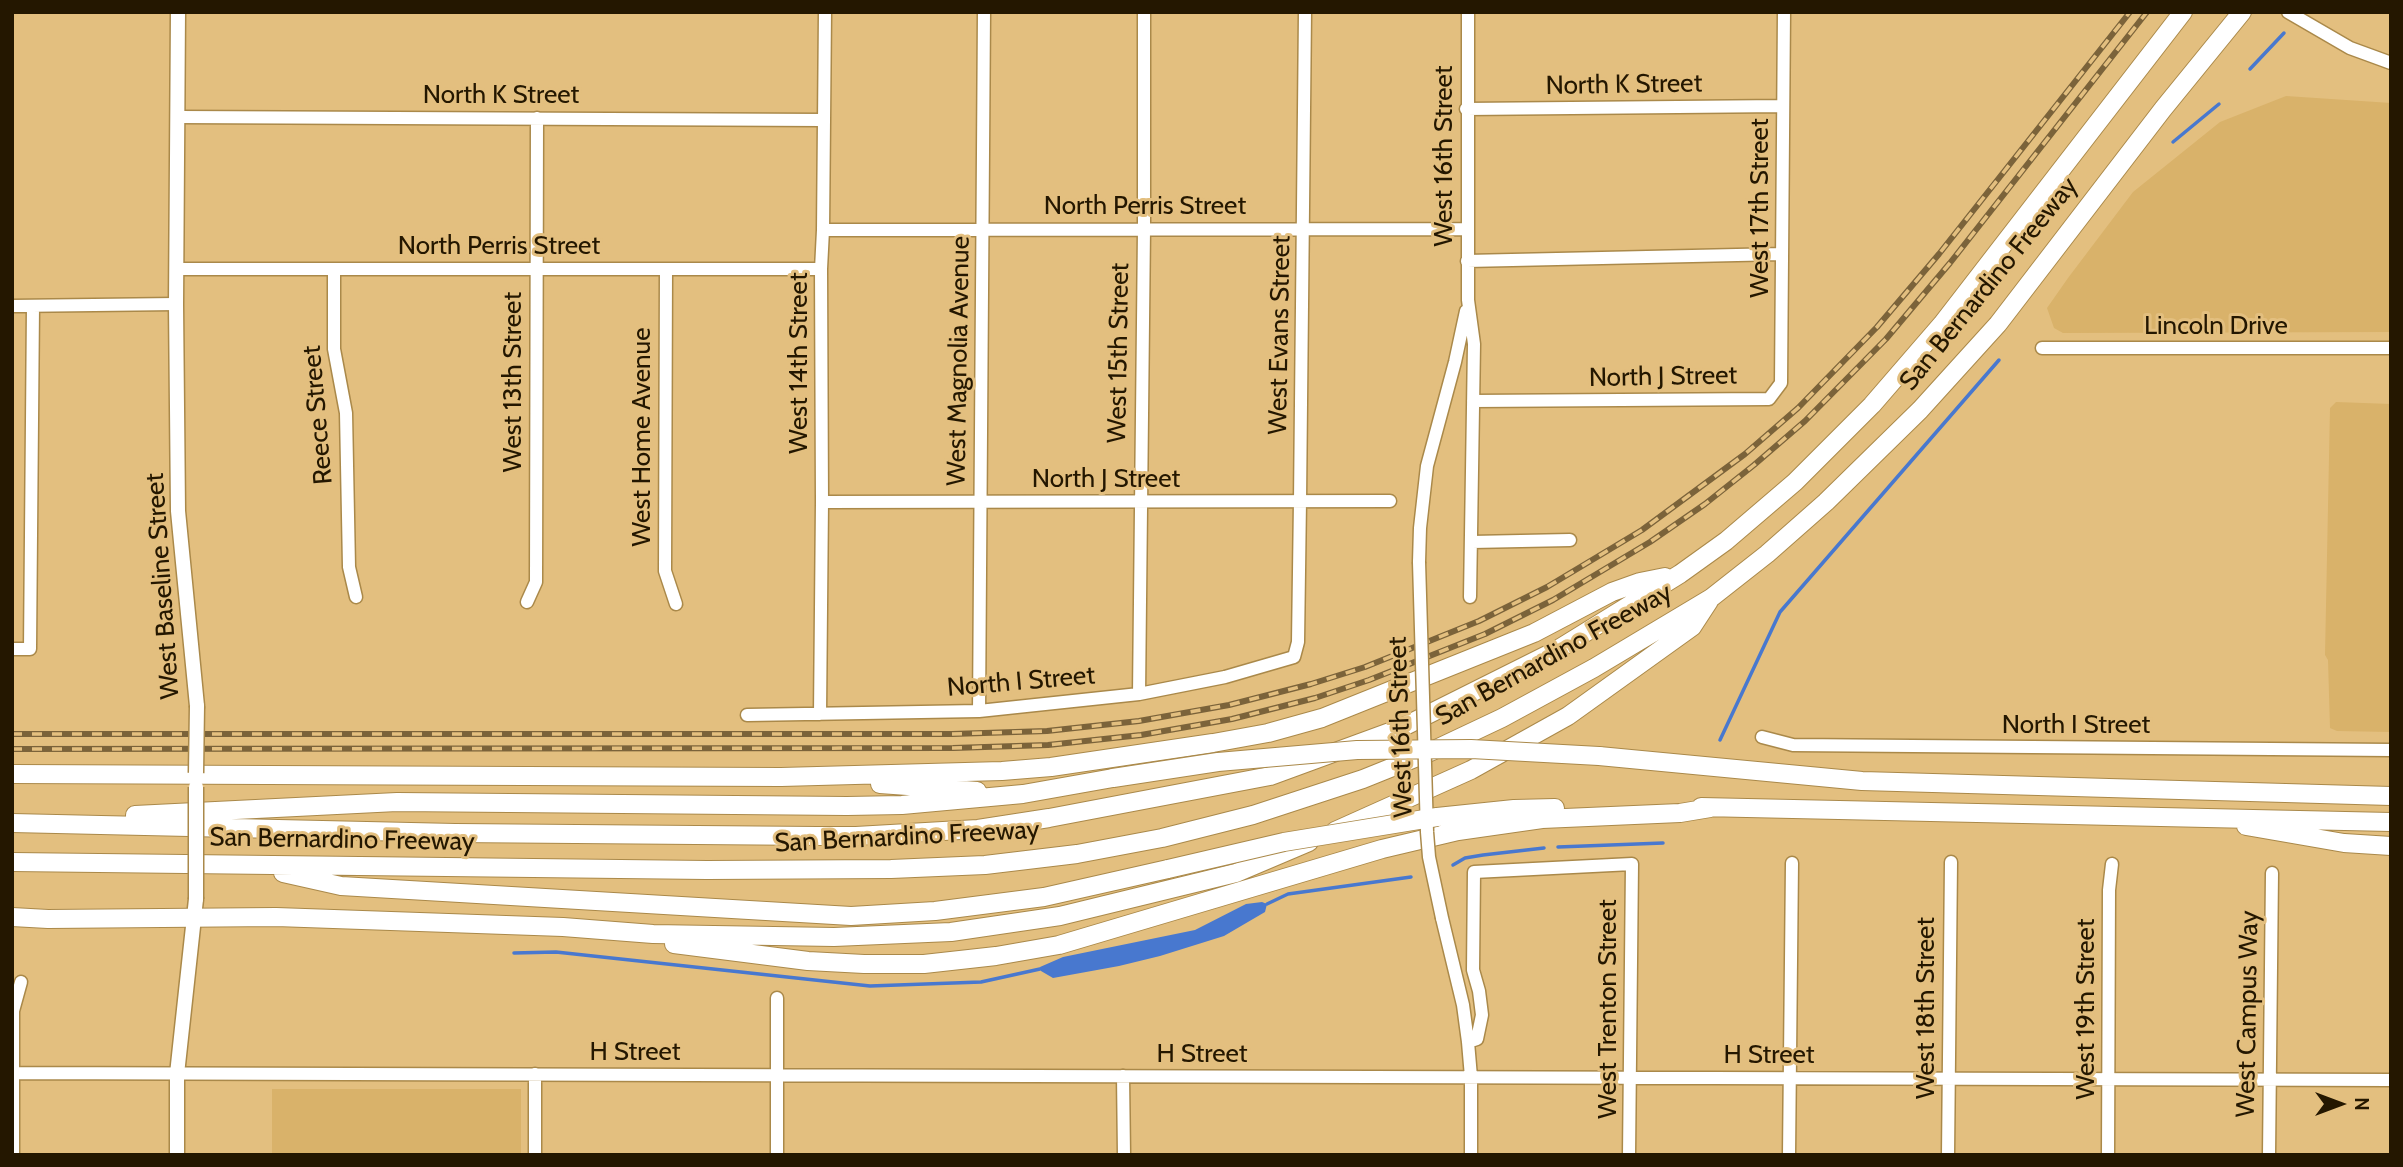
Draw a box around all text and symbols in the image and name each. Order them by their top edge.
street label: West 16th Street [1428,65,1460,247]
street label: North K Street [1545,68,1703,102]
street label: North K Street [423,79,579,111]
street label: West 17th Street [1744,118,1776,298]
street label: San Bernardino Freeway [1893,171,2085,397]
street label: North Perris Street [1044,190,1246,222]
street label: North Perris Street [398,230,600,262]
street label: West Evans Street [1263,235,1297,435]
street label: West Magnolia Avenue [941,236,977,486]
street label: West 15th Street [1102,263,1136,443]
street label: West 14th Street [783,272,815,454]
street label: West 13th Street [497,292,529,472]
street label: Lincoln Drive [2144,310,2288,342]
street label: West Home Avenue [626,328,658,546]
street label: Reece Street [296,344,340,486]
street label: North J Street [1589,360,1737,394]
street label: North J Street [1032,463,1180,495]
street label: West Baseline Street [140,472,186,700]
street label: San Bernardino Freeway [1430,577,1678,733]
street label: West 16th Street [1382,636,1420,818]
street label: North I Street [946,660,1096,704]
street label: North I Street [2002,709,2150,741]
street label: San Bernardino Freeway [774,814,1040,860]
street label: San Bernardino Freeway [209,822,475,858]
street label: West Trenton Street [1592,899,1624,1119]
street label: West Campus Way [2231,910,2265,1118]
street label: West 18th Street [1910,917,1942,1099]
street label: West 19th Street [2070,918,2102,1100]
street label: H Street [589,1036,681,1068]
street label: H Street [1156,1038,1248,1070]
street label: H Street [1723,1039,1815,1071]
north arrow [2305,1069,2375,1139]
text: N [2350,1097,2373,1111]

